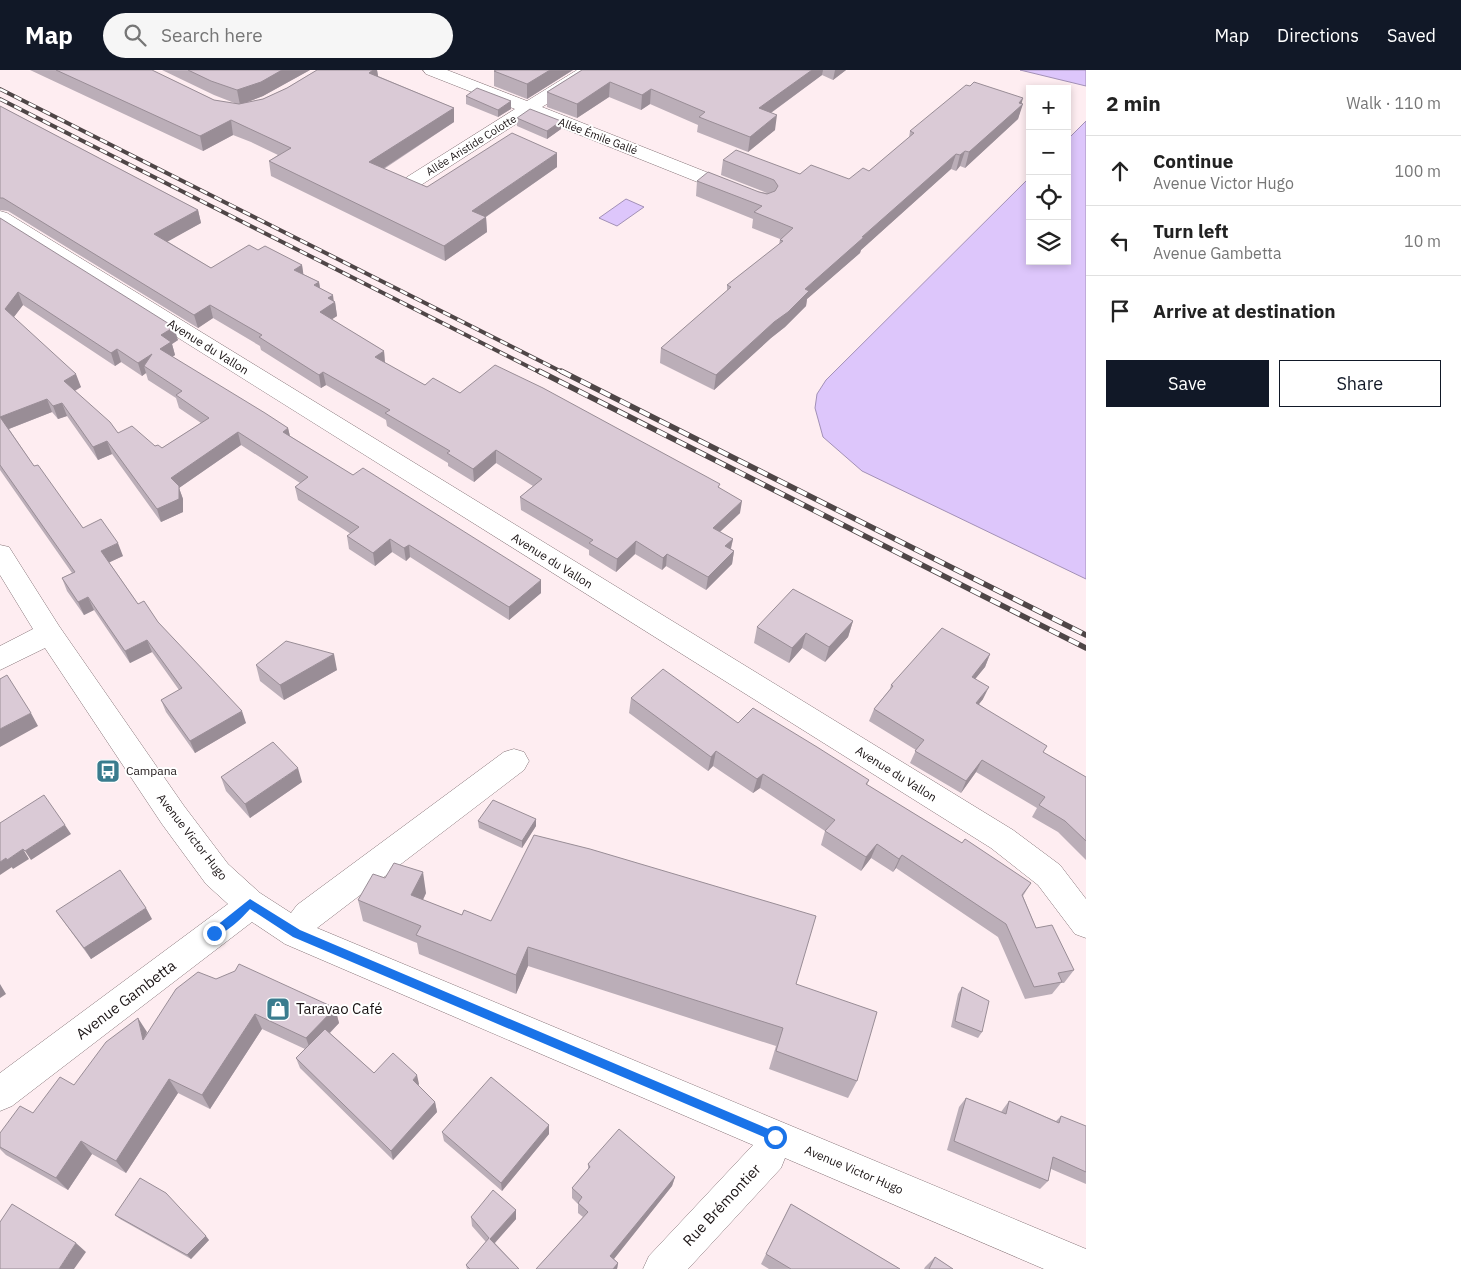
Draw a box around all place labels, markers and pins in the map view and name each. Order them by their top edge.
bus stop icon: Campana [95,758,121,784]
place label: Campana [126,763,178,778]
shop icon: Taravao Café [265,996,291,1022]
place label: Taravao Café [296,999,382,1018]

